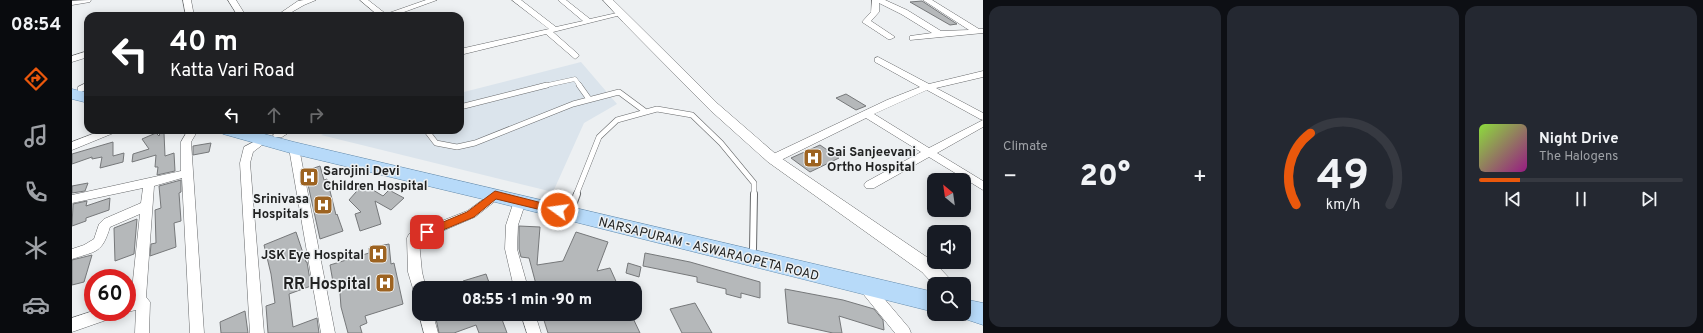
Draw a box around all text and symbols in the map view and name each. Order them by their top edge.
text: 08:54 [11,14,61,37]
text: 40 m [170,25,238,61]
icon: left [104,28,156,80]
text: Katta Vari Road [170,60,295,83]
icon: directions [22,65,50,93]
icon: left [221,104,243,126]
icon: ahead [263,104,285,126]
icon: right [305,104,327,126]
icon: music [22,122,50,150]
text: Night Drive [1539,130,1619,149]
text: Climate [1003,139,1048,155]
place label: Sai Sanjeevani Ortho Hospital [827,145,916,176]
hospital icon: Sai Sanjeevani Ortho Hospital [802,147,824,169]
text: The Halogens [1539,149,1618,165]
text: 49 [1317,150,1369,203]
text: 20° [1080,159,1130,196]
place label: Sarojini Devi Children Hospital [323,164,428,195]
text: − [1003,164,1017,191]
text: + [1193,164,1207,191]
hospital icon: Sarojini Devi Children Hospital [298,166,320,188]
north arrow [927,173,971,217]
map controls [927,173,971,321]
icon: phone [22,178,50,206]
icon: previous [1502,188,1524,210]
icon: pause [1570,188,1592,210]
icon: next [1638,188,1660,210]
position arrow [537,189,579,231]
place label: Srinivasa Hospitals [252,192,309,223]
hospital icon: Srinivasa Hospitals [312,194,334,216]
text: km/h [1326,195,1360,213]
pin [410,215,444,249]
street label: NARSAPURAM - ASWARAOPETA ROAD [597,215,820,285]
icon: arrive [416,221,438,243]
button: sound [927,225,971,269]
icon: climate [22,234,50,262]
hospital icon: JSK Eye Hospital [367,243,389,265]
place label: JSK Eye Hospital [261,248,364,264]
speed limit sign: 60 [84,269,136,321]
hospital icon: RR Hospital [374,272,396,294]
place label: RR Hospital [283,275,371,295]
button: search [927,277,971,321]
icon: car [22,291,50,319]
text: 08:55 · 1 min · 90 m [462,291,592,310]

